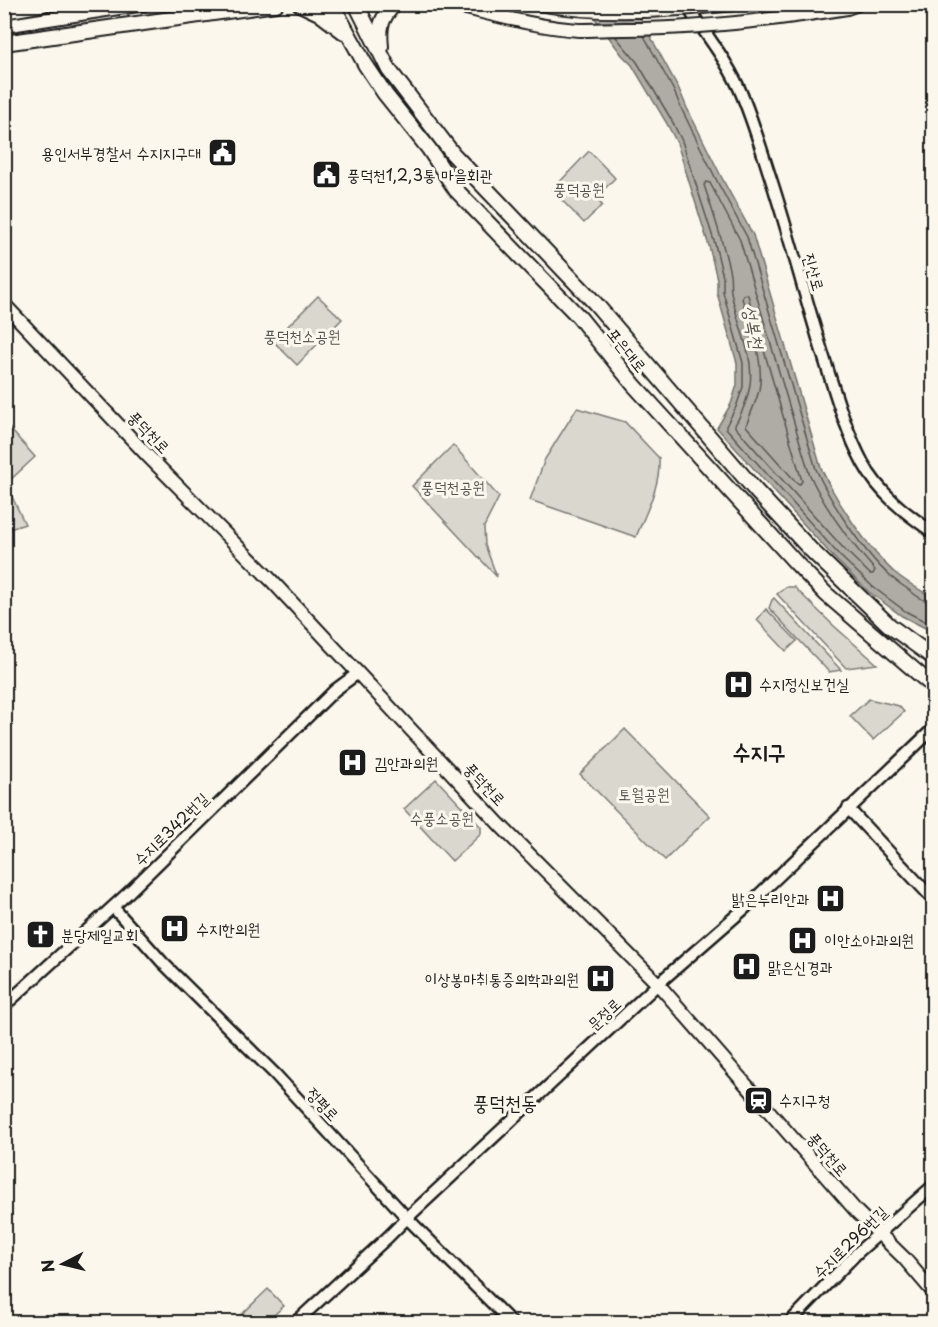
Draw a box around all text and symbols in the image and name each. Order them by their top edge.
public building icon: 용인서부경찰서 수지지구대 [206,137,238,169]
place label: 용인서부경찰서 수지지구대 [41,140,201,164]
public building icon: 풍덕천1,2,3통 마을회관 [310,159,342,191]
place label: 풍덕천1,2,3통 마을회관 [347,162,493,186]
park label: 풍덕공원 [553,176,605,200]
street label: 진산로 [798,250,832,294]
water label: 성복천 [737,303,772,352]
street label: 포은대로 [602,322,653,377]
park label: 풍덕천소공원 [263,323,341,347]
street label: 풍덕천로 [123,404,176,458]
park label: 풍덕천공원 [421,474,485,498]
hospital icon: 수지정신보건실 [722,668,754,700]
place label: 수지정신보건실 [759,671,849,695]
district label: 수지구 [732,734,786,767]
hospital icon: 김안과의원 [337,747,369,779]
place label: 김안과의원 [374,750,438,774]
street label: 풍덕천로 [459,756,512,810]
park label: 토월공원 [618,781,670,805]
street label: 수지로342번길 [127,786,213,870]
park label: 수풍소공원 [410,805,474,829]
hospital icon: 밝은누리안과 [814,883,846,915]
place label: 밝은누리안과 [732,886,809,910]
hospital icon: 수지한의원 [159,913,191,945]
place label: 수지한의원 [196,916,260,940]
church icon: 분당제일교회 [24,919,56,951]
place label: 분당제일교회 [61,922,138,946]
hospital icon: 이안소아과의원 [787,924,819,956]
place label: 이안소아과의원 [824,927,914,951]
hospital icon: 맑은신경과 [731,951,763,983]
place label: 맑은신경과 [768,954,833,978]
hospital icon: 이상봉마취통증의학과의원 [584,963,616,995]
place label: 이상봉마취통증의학과의원 [425,966,579,990]
street label: 문정로 [581,991,626,1035]
street label: 정평로 [302,1081,346,1126]
station icon: 수지구청 [742,1084,774,1116]
district label: 풍덕천동 [473,1087,537,1117]
place label: 수지구청 [779,1087,831,1111]
street label: 풍덕천로 [803,1126,855,1181]
street label: 수지로296번길 [807,1199,892,1283]
north arrow [33,1234,93,1294]
text: N [34,1258,60,1274]

